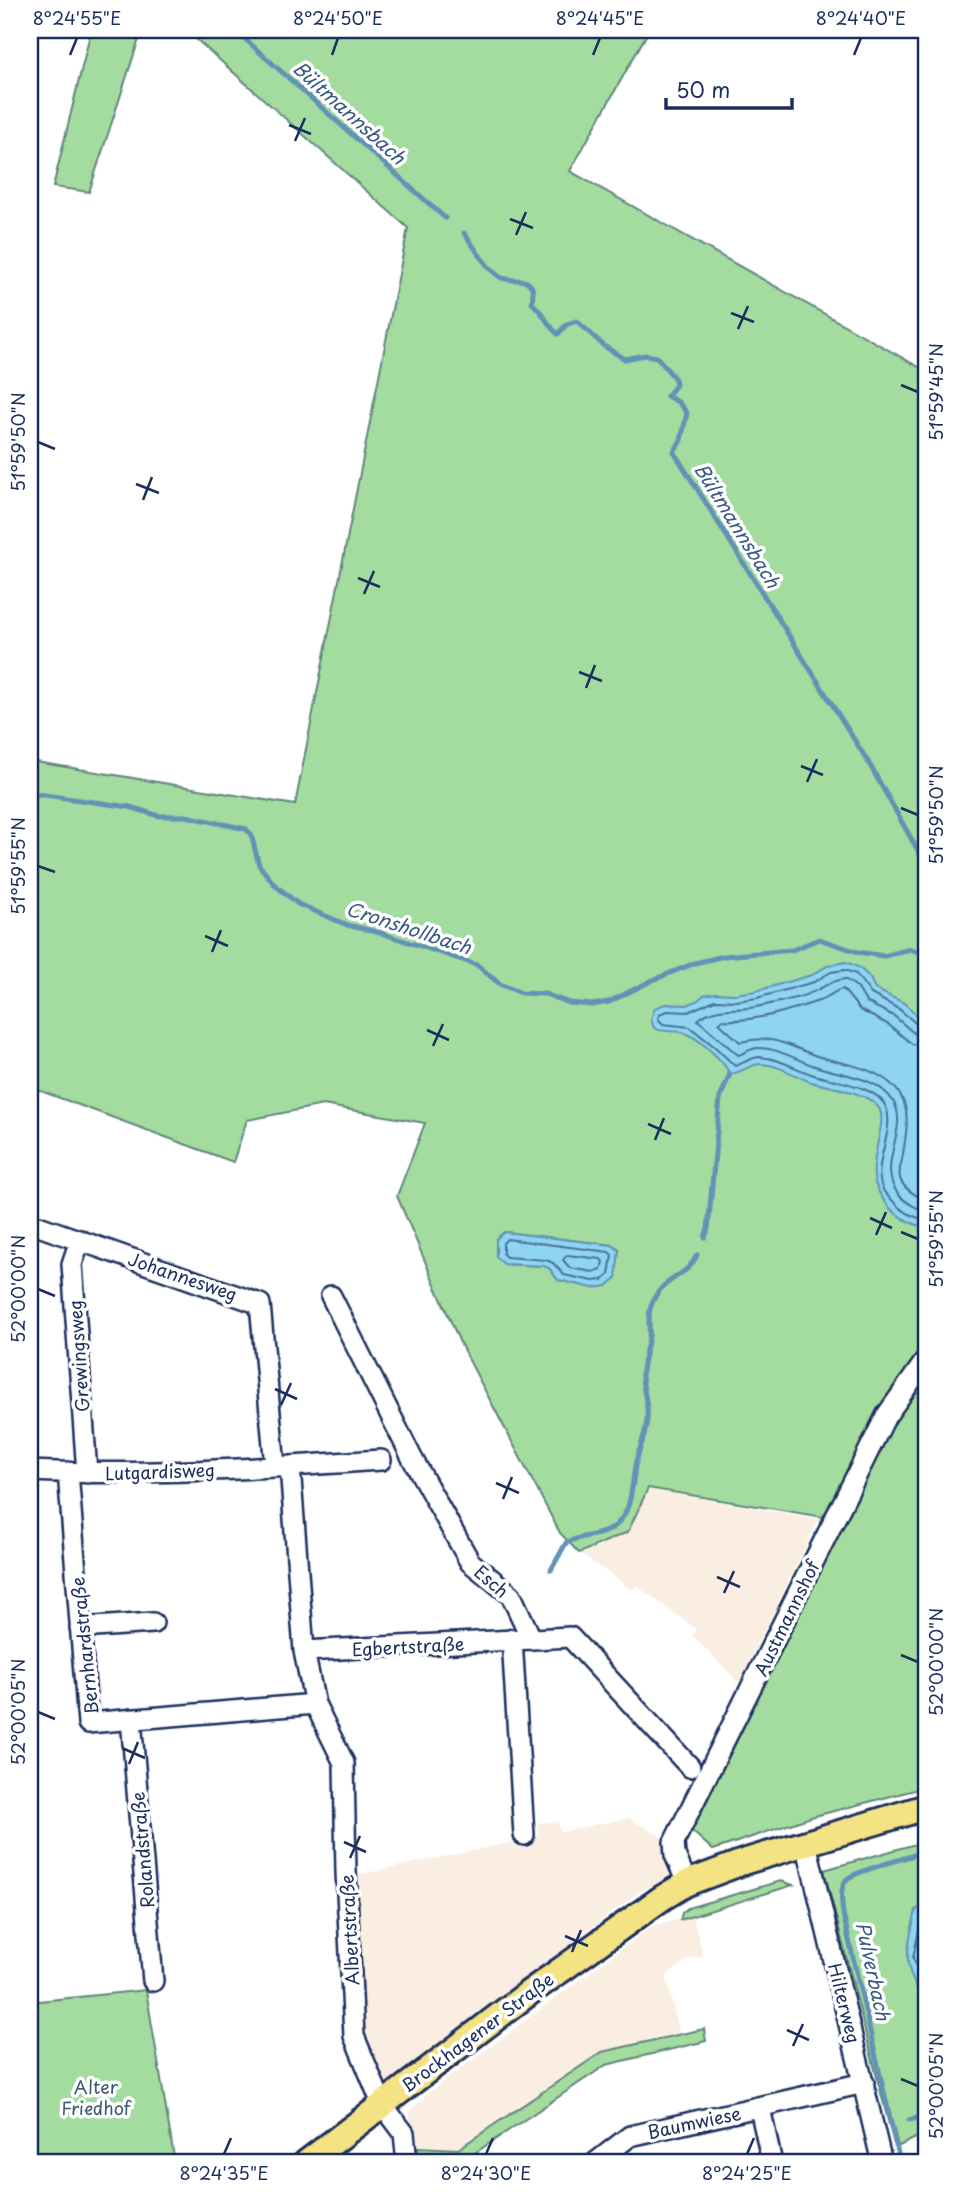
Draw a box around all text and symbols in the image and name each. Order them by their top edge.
text: 8°24'55"E [33,4,121,31]
text: 8°24'50"E [293,4,383,31]
text: 8°24'45"E [556,4,644,31]
text: 8°24'40"E [816,4,906,31]
water label: Bültmannsbach [288,54,413,171]
scale bar [666,66,792,110]
text: 50 m [676,73,730,105]
text: 51°59'45"N [922,343,949,441]
text: 51°59'50"N [4,392,31,492]
water label: Bültmannsbach [688,457,788,594]
text: 51°59'50"N [922,765,949,865]
text: 51°59'55"N [4,817,31,915]
water label: Cronshollbach [343,894,476,961]
text: 51°59'55"N [922,1190,949,1288]
text: 52°00'00"N [4,1235,31,1343]
street label: Johannesweg [125,1245,241,1307]
street label: Grewingsweg [61,1299,95,1413]
street label: Lutgardisweg [104,1456,216,1486]
street label: Austmannshof [746,1554,827,1680]
street label: Esch [469,1558,515,1604]
street label: Bernhardstraße [63,1576,105,1716]
text: 52°00'00"N [922,1608,949,1716]
street label: Egbertstraße [351,1630,465,1662]
text: 52°00'05"N [4,1658,31,1766]
street label: Rolandstraße [123,1791,161,1909]
street label: Albertstraße [333,1874,365,1986]
water label: Pulverbach [850,1919,898,2024]
street label: Hilterweg [822,1960,868,2046]
street label: Brockhagener Straße [395,1966,559,2098]
text: 52°00'05"N [922,2032,949,2140]
park label: Alter Friedhof [61,2073,133,2121]
street label: Baumwiese [645,2099,744,2145]
text: 8°24'35"E [180,2159,268,2186]
text: 8°24'30"E [441,2159,531,2186]
text: 8°24'25"E [702,2159,792,2186]

